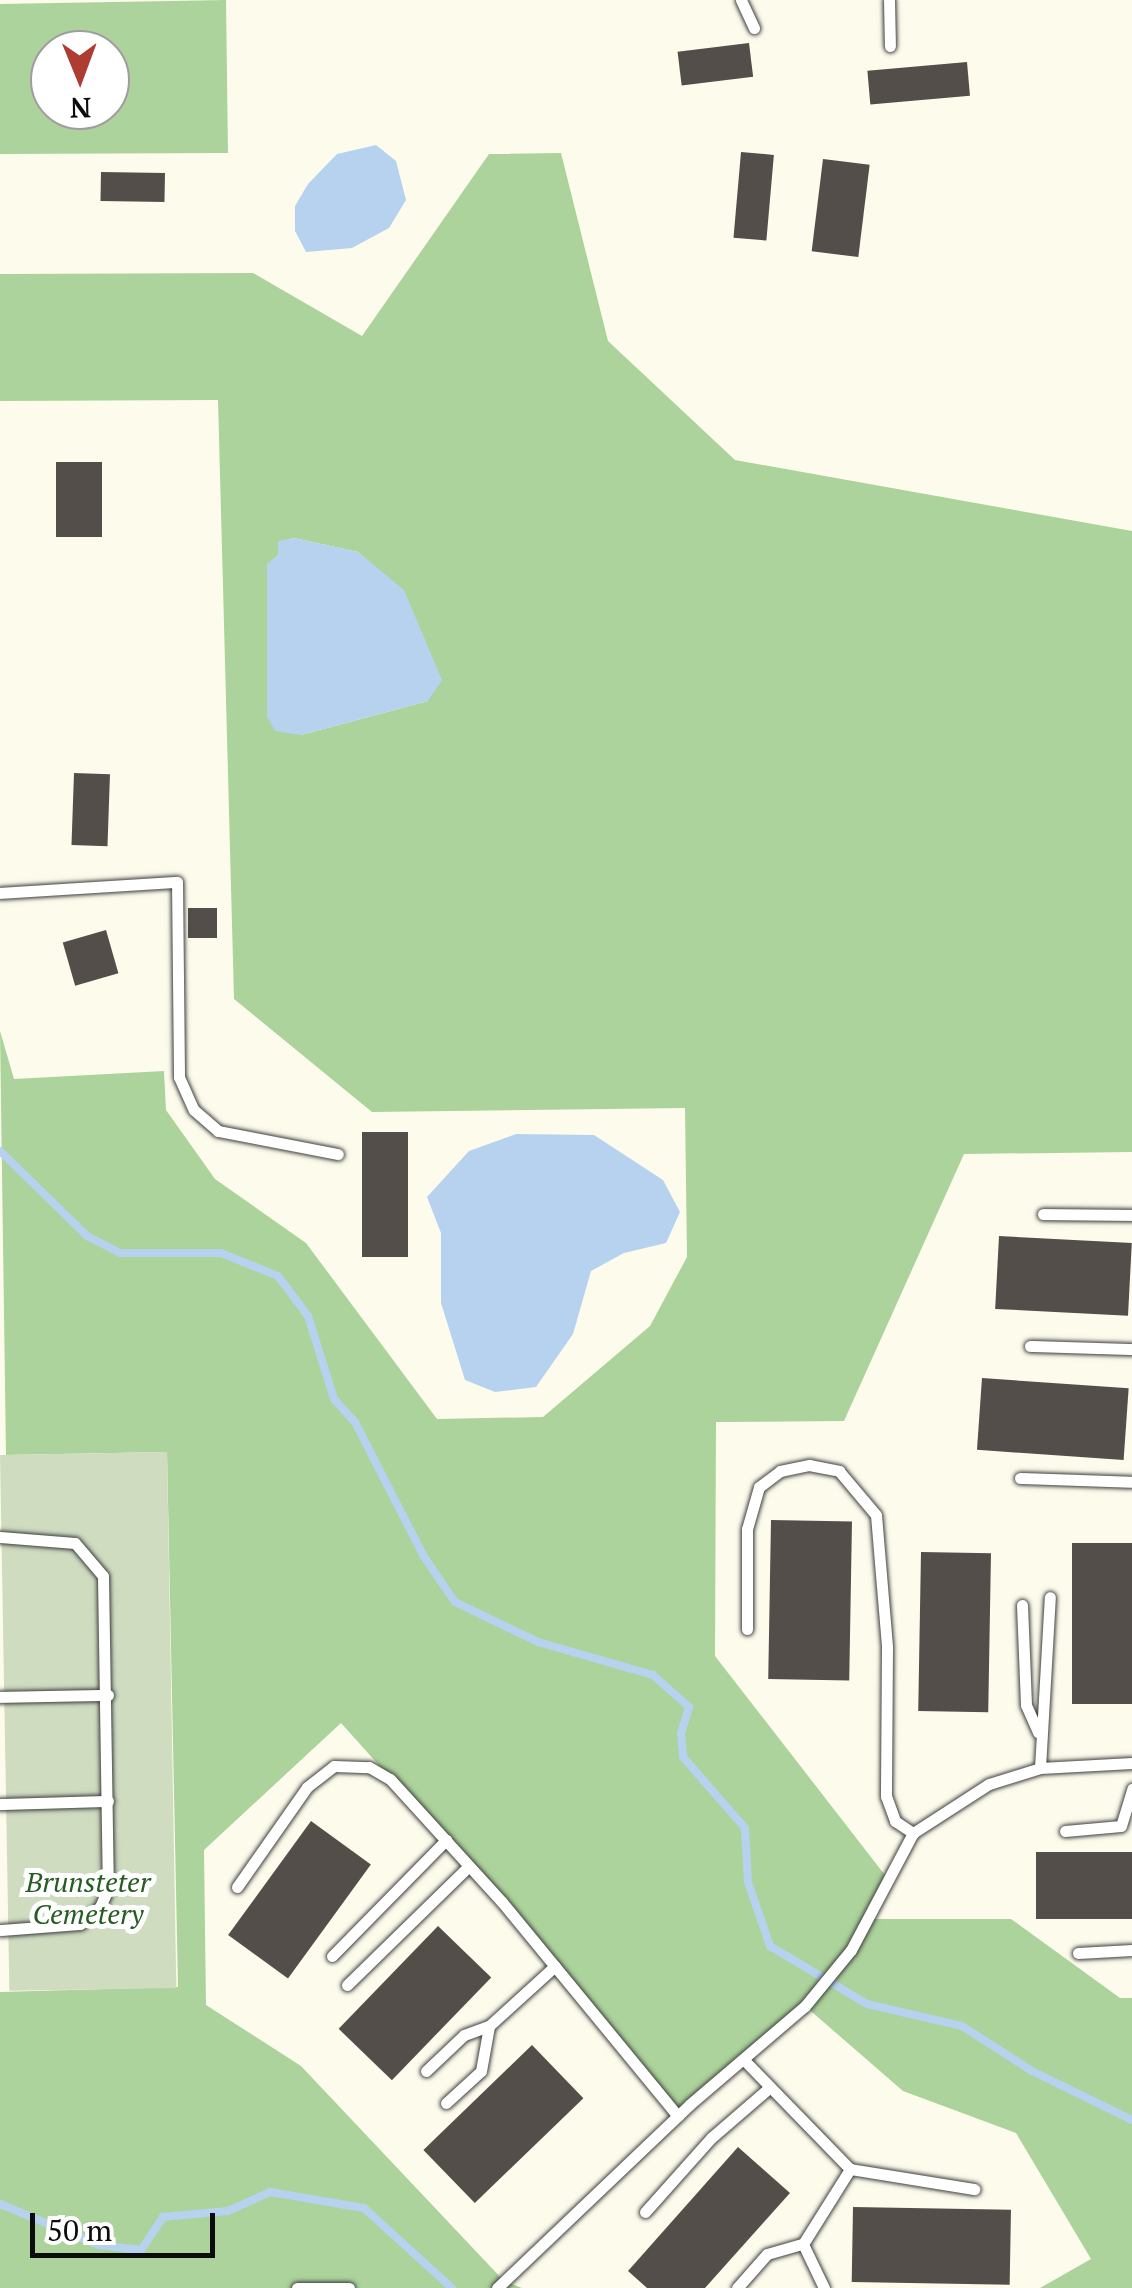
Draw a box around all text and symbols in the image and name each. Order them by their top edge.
north arrow [30,30,130,130]
text: N [70,90,91,127]
park label: Brunsteter Cemetery [25,1865,151,1931]
scale bar [35,2193,220,2255]
text: 50 m [47,2210,112,2250]

